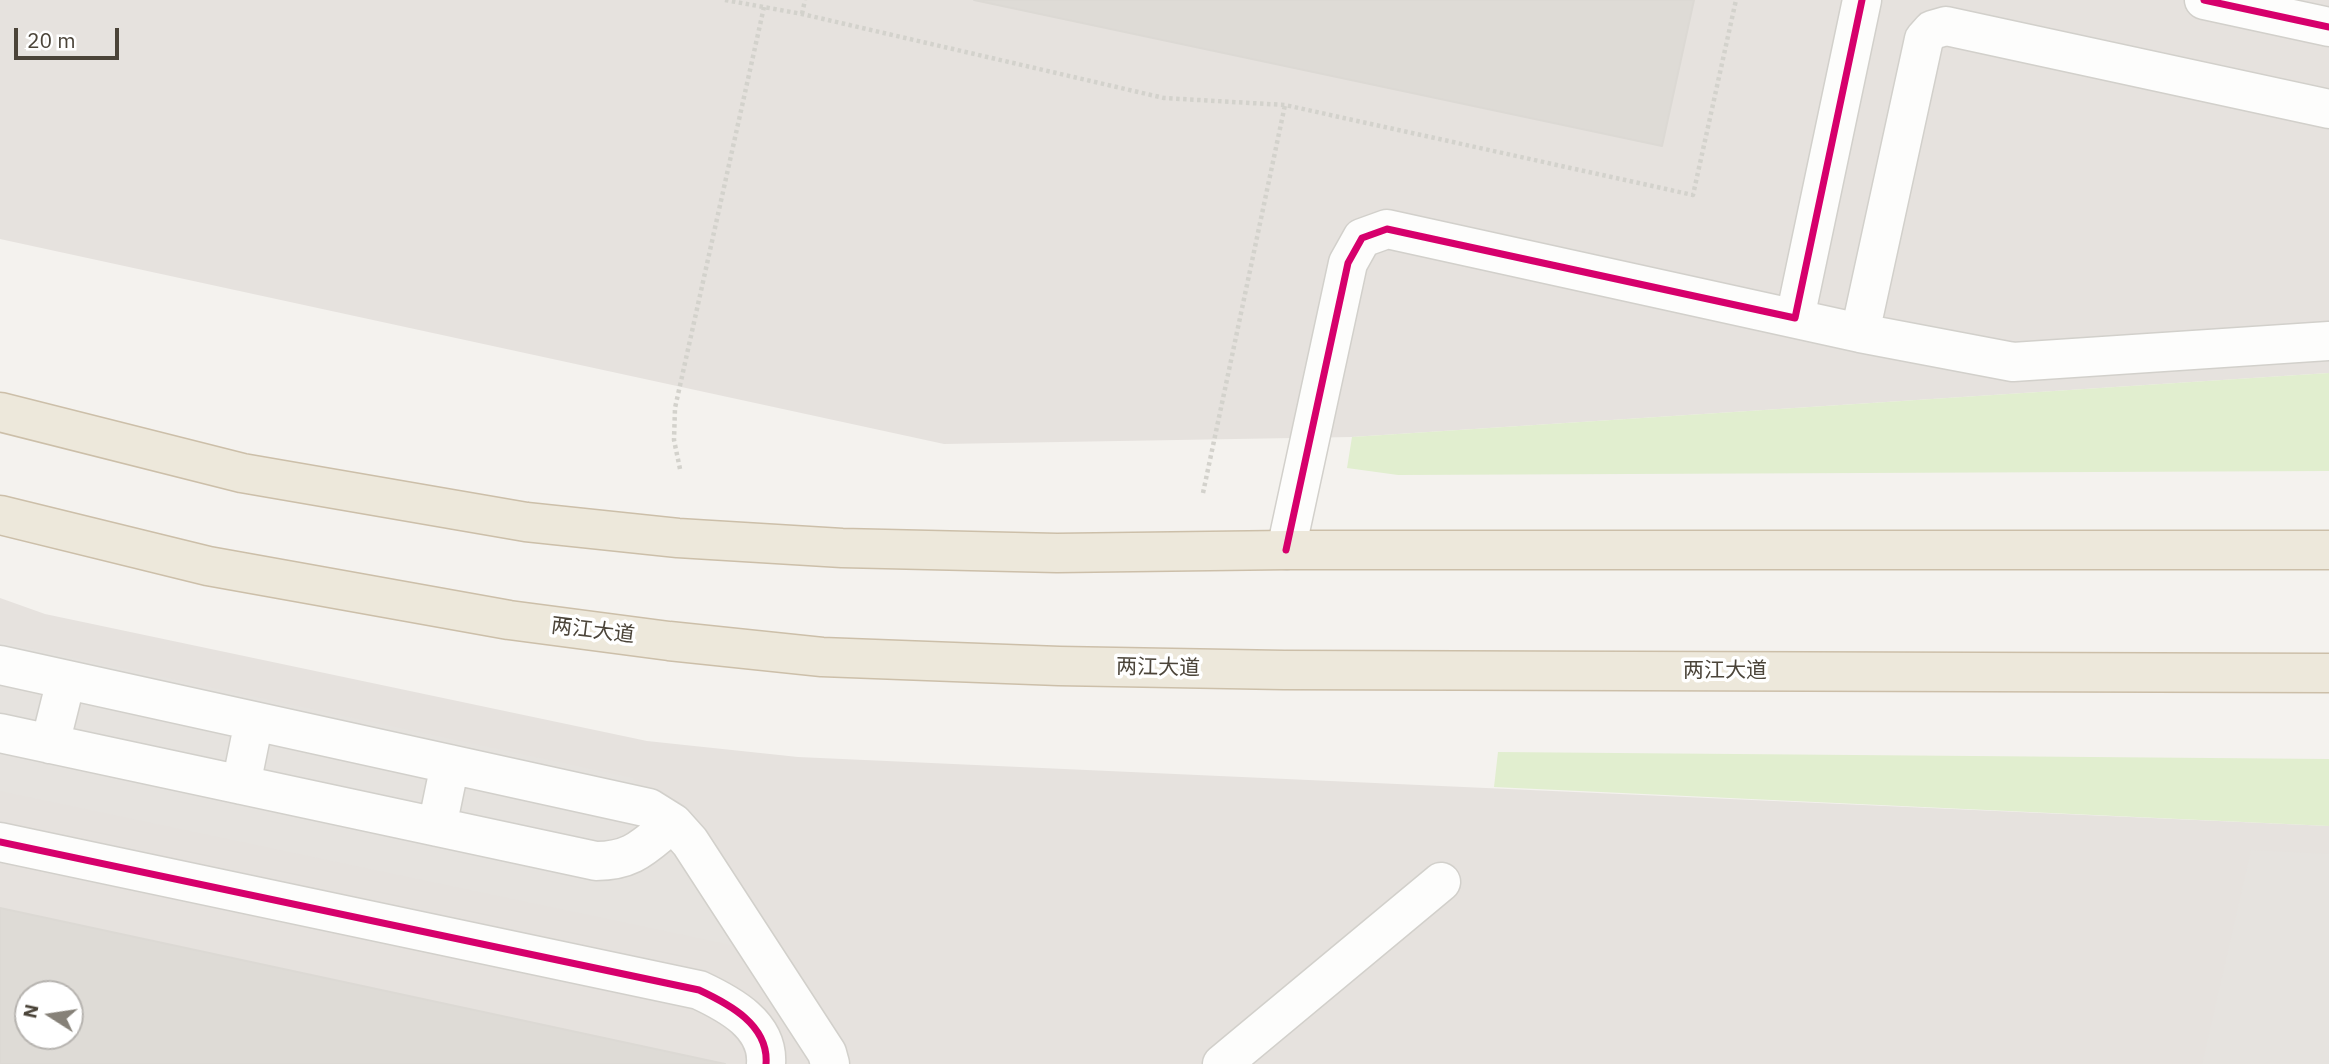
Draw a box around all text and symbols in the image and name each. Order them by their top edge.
scale bar [18,14,122,58]
text: 20 m [27,26,76,54]
street label: 两江大道 [550,613,636,649]
street label: 两江大道 [1116,655,1200,681]
street label: 两江大道 [1683,658,1767,684]
north arrow [14,980,84,1050]
text: N [17,1002,44,1020]

